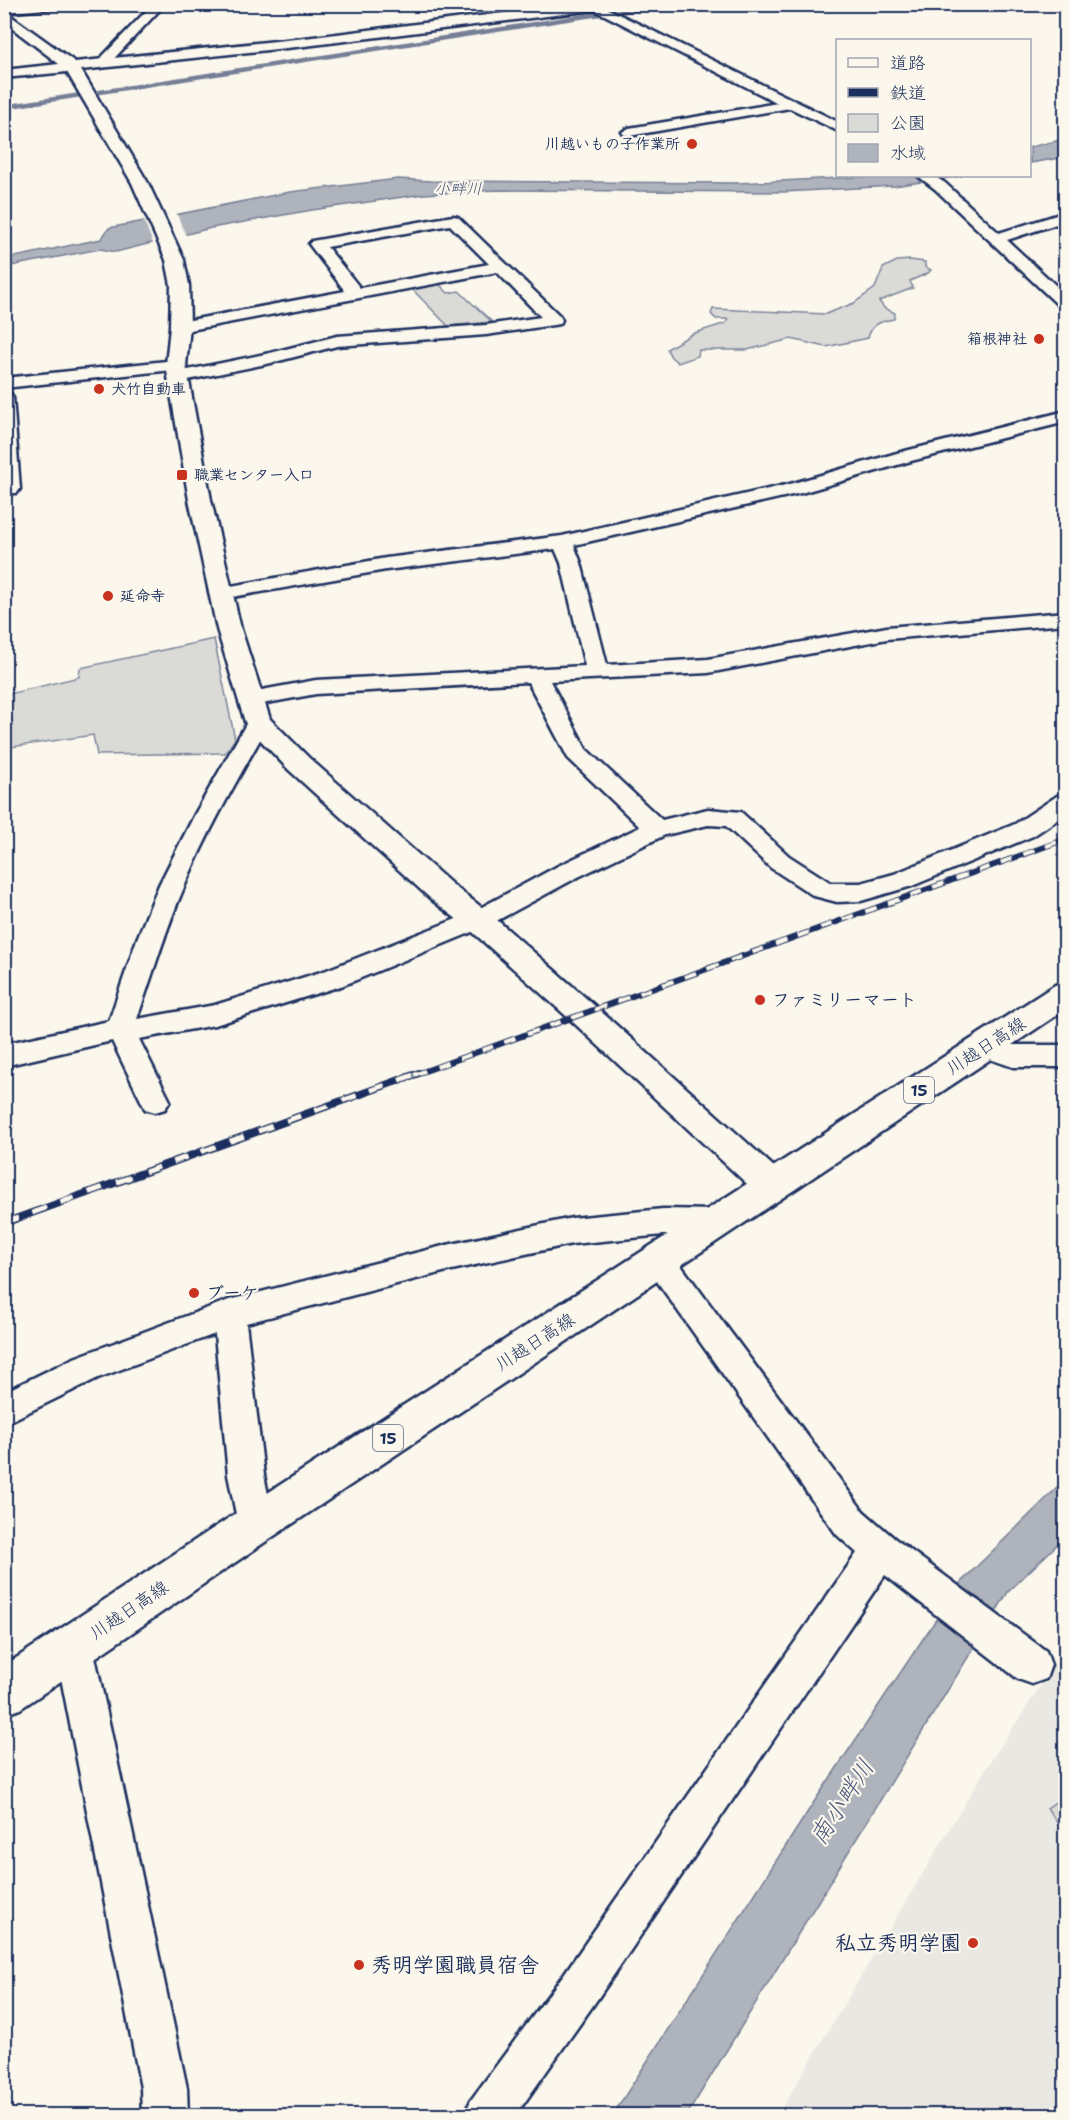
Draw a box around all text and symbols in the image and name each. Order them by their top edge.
legend [836,39,1031,177]
text: 道路 [890,51,926,75]
text: 鉄道 [890,81,926,105]
text: 公園 [890,111,926,135]
place label: 川越いもの子作業所 [545,134,680,154]
marker: 川越いもの子作業所 [685,137,699,151]
text: 水域 [890,141,926,165]
water label: 小畔川 [434,178,482,199]
place label: 箱根神社 [967,329,1027,349]
marker: 箱根神社 [1032,332,1046,346]
place label: 犬竹自動車 [111,379,186,399]
marker: 犬竹自動車 [92,382,106,396]
place label: 職業センター入口 [194,465,314,485]
marker: 職業センター入口 [175,468,189,482]
place label: 延命寺 [120,586,165,606]
marker: 延命寺 [101,589,115,603]
place label: ファミリーマート [772,988,917,1012]
marker: ファミリーマート [753,993,767,1007]
street label: 川越日高線 [942,1011,1030,1081]
road number: 15 [904,1077,934,1103]
place label: ブーケ [206,1281,259,1305]
marker: ブーケ [187,1286,201,1300]
street label: 川越日高線 [491,1307,579,1377]
road number: 15 [373,1425,403,1451]
street label: 川越日高線 [85,1575,173,1645]
water label: 南小畔川 [802,1753,882,1851]
place label: 私立秀明学園 [835,1929,961,1957]
marker: 私立秀明学園 [966,1936,980,1950]
place label: 秀明学園職員宿舎 [371,1951,539,1979]
marker: 秀明学園職員宿舎 [352,1958,366,1972]

